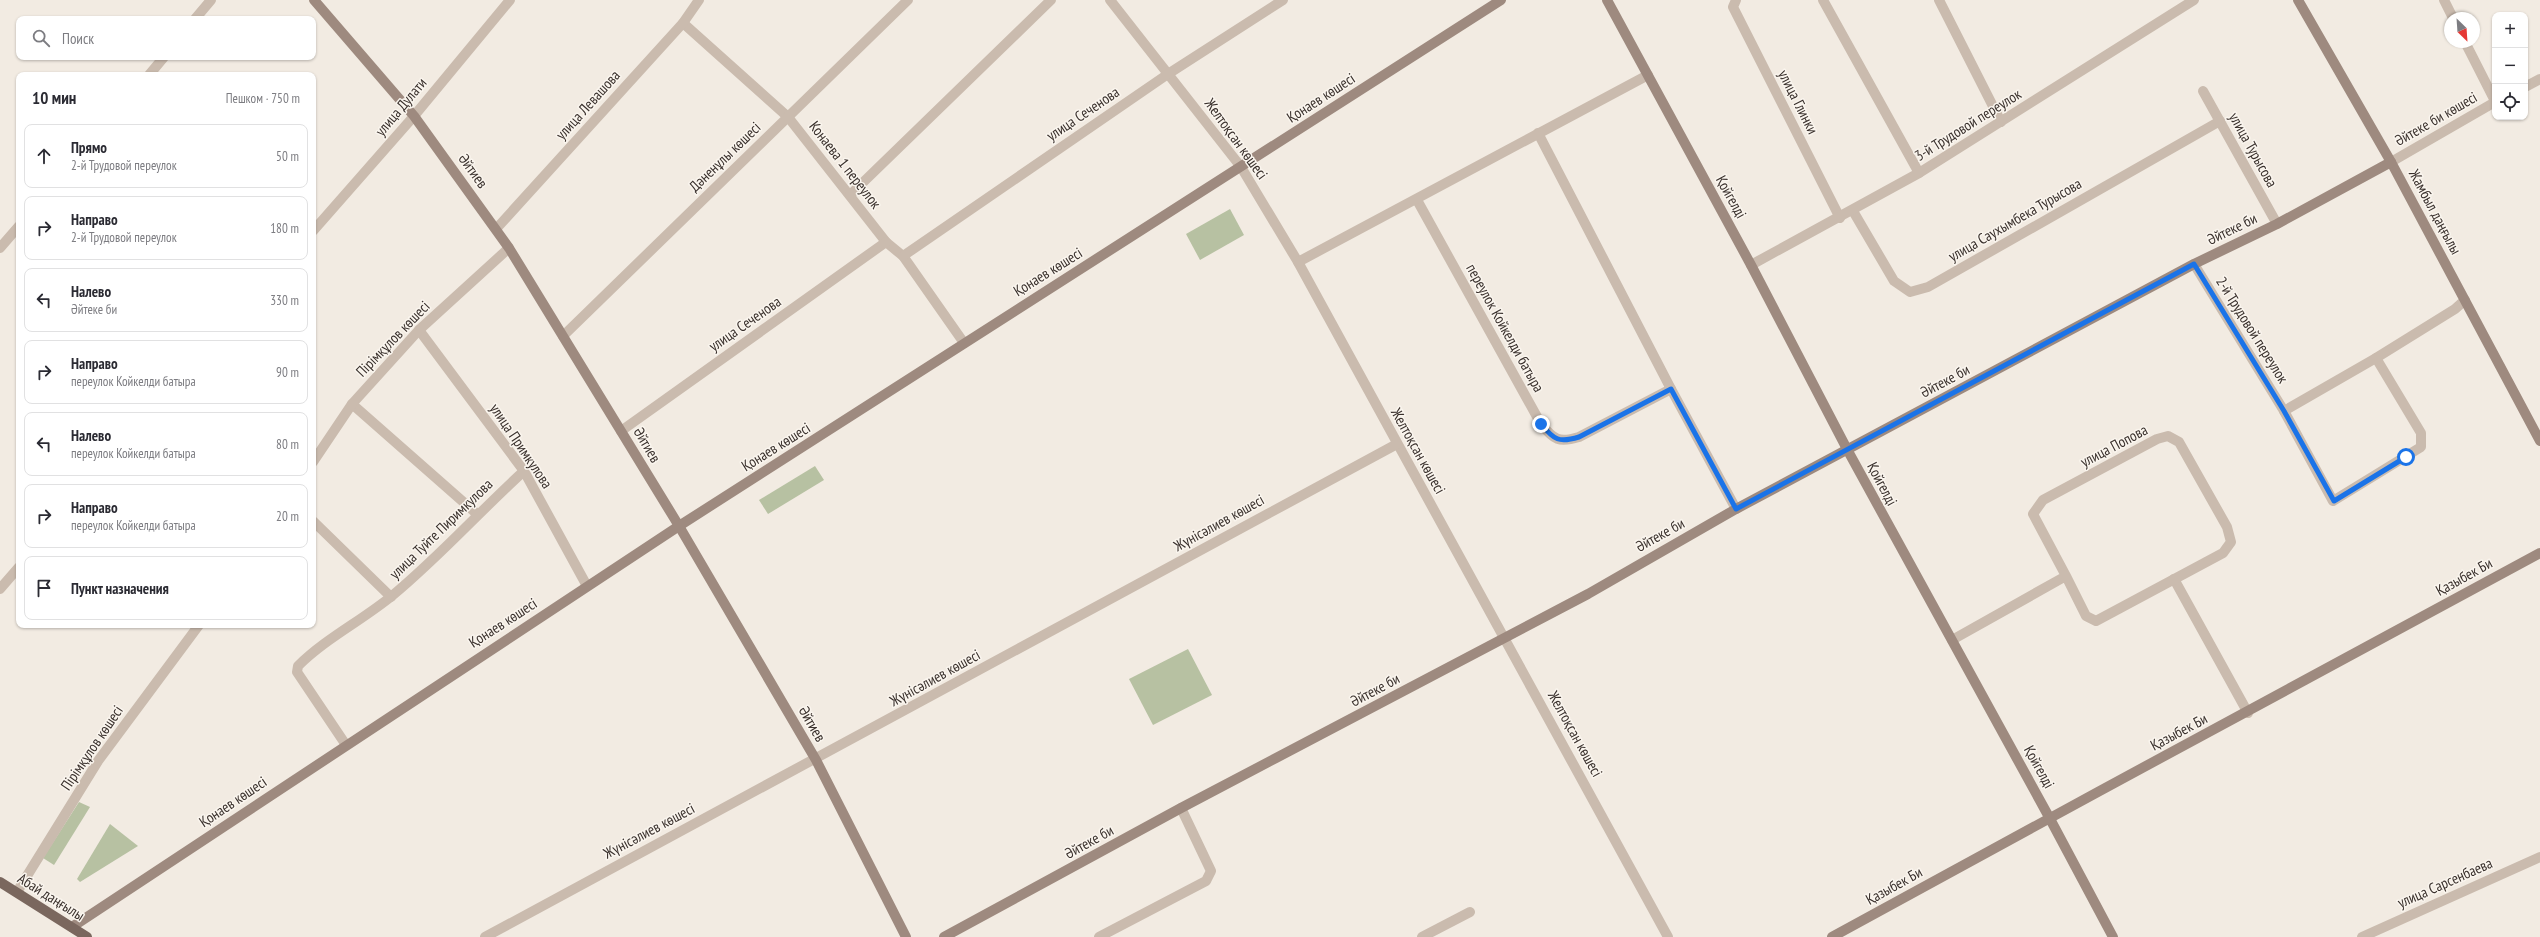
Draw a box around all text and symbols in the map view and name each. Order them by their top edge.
north arrow [2444,12,2480,48]
map controls [2492,12,2528,120]
button: + [2492,12,2528,48]
search box [16,16,316,60]
icon: search [30,27,52,49]
text: Поиск [62,29,94,48]
button: − [2492,48,2528,84]
street label: улица Левашова [551,66,624,143]
street label: улица Глинки [1774,66,1823,137]
street label: Қонаев көшесі [1283,69,1358,127]
street label: улица Дулати [371,74,431,140]
street label: улица Сеченова [1043,82,1123,145]
street label: 3-й Трудовой переулок [1911,84,2025,165]
button: locate [2492,84,2528,120]
text: 10 мин [32,87,76,109]
street label: Әйтеке би көшесі [2391,87,2480,150]
text: Пешком · 750 m [226,90,300,107]
street label: Желтоқсан көшесі [1200,94,1272,183]
street label: улица Турысова [2225,109,2282,190]
street label: Конаева 1 переулок [805,117,886,212]
street label: Дәненұлы көшесі [685,118,764,196]
text: Прямо [71,138,107,157]
icon: ahead [33,145,55,167]
text: 50 m [276,148,299,165]
street label: Әйтиев [455,150,492,192]
text: 2-й Трудовой переулок [71,157,177,174]
street label: Жамбыл даңғылы [2405,165,2466,258]
street label: Қойгелді [1712,172,1751,222]
street label: улица Саухымбека Турысова [1945,174,2085,265]
street label: Әйтеке би [2204,208,2260,249]
text: Направо [71,210,118,229]
icon: right [33,217,55,239]
text: 180 m [270,220,299,237]
text: 2-й Трудовой переулок [71,229,177,246]
street label: Қонаев көшесі [1010,243,1086,300]
street label: переулок Койкелди батыра [1462,260,1549,395]
street label: 2-й Трудовой переулок [2212,273,2293,387]
text: Налево [71,282,111,301]
icon: left [33,289,55,311]
text: 330 m [270,292,299,309]
street label: улица Сеченова [705,292,784,355]
street label: Пірімқұлов көшесі [352,297,434,381]
text: Әйтеке би [71,301,117,318]
text: Направо [71,354,118,373]
street label: Әйтеке би [1917,360,1973,401]
icon: right [33,361,55,383]
text: 90 m [276,364,299,381]
text: переулок Койкелди батыра [71,373,196,390]
street label: улица Примкулова [486,400,557,492]
street label: Желтоқсан көшесі [1387,404,1450,497]
route end [1532,415,1550,433]
street label: Қонаев көшесі [738,418,814,475]
street label: улица Попова [2077,420,2151,471]
street label: Әйтиев [630,424,665,466]
text: Налево [71,426,111,445]
icon: left [33,433,55,455]
text: 80 m [276,436,299,453]
text: переулок Койкелди батыра [71,445,196,462]
route start [2397,448,2415,466]
street label: Қойгелді [1863,459,1902,509]
street label: улица Туйте Пиримкулова [385,474,496,583]
street label: Жүнісәлиев көшесі [1169,490,1267,556]
text: Направо [71,498,118,517]
icon: right [33,505,55,527]
text: 20 m [276,508,299,525]
street label: Әйтеке би [1632,513,1688,556]
text: переулок Койкелди батыра [71,517,196,534]
street label: Қазыбек Би [2432,553,2495,600]
icon: arrive [33,577,55,599]
text: Пункт назначения [71,579,169,598]
street label: Қонаев көшесі [465,594,540,652]
street label: Жүнісәлиев көшесі [885,645,983,711]
street label: Әйтеке би [1347,669,1403,710]
street label: Желтоқсан көшесі [1544,687,1607,780]
street label: Пірімқұлов көшесі [56,702,127,794]
street label: Әйтиев [795,703,830,745]
street label: Қазыбек Би [2147,709,2211,754]
street label: Қойгелді [2020,742,2059,792]
street label: Қонаев көшесі [195,772,270,831]
street label: Жүнісәлиев көшесі [599,799,698,863]
street label: Әйтеке би [1061,820,1117,863]
street label: улица Сарсенбаева [2394,853,2495,912]
street label: Қазыбек Би [1862,862,1925,909]
street label: Абай даңғылы [14,869,88,925]

